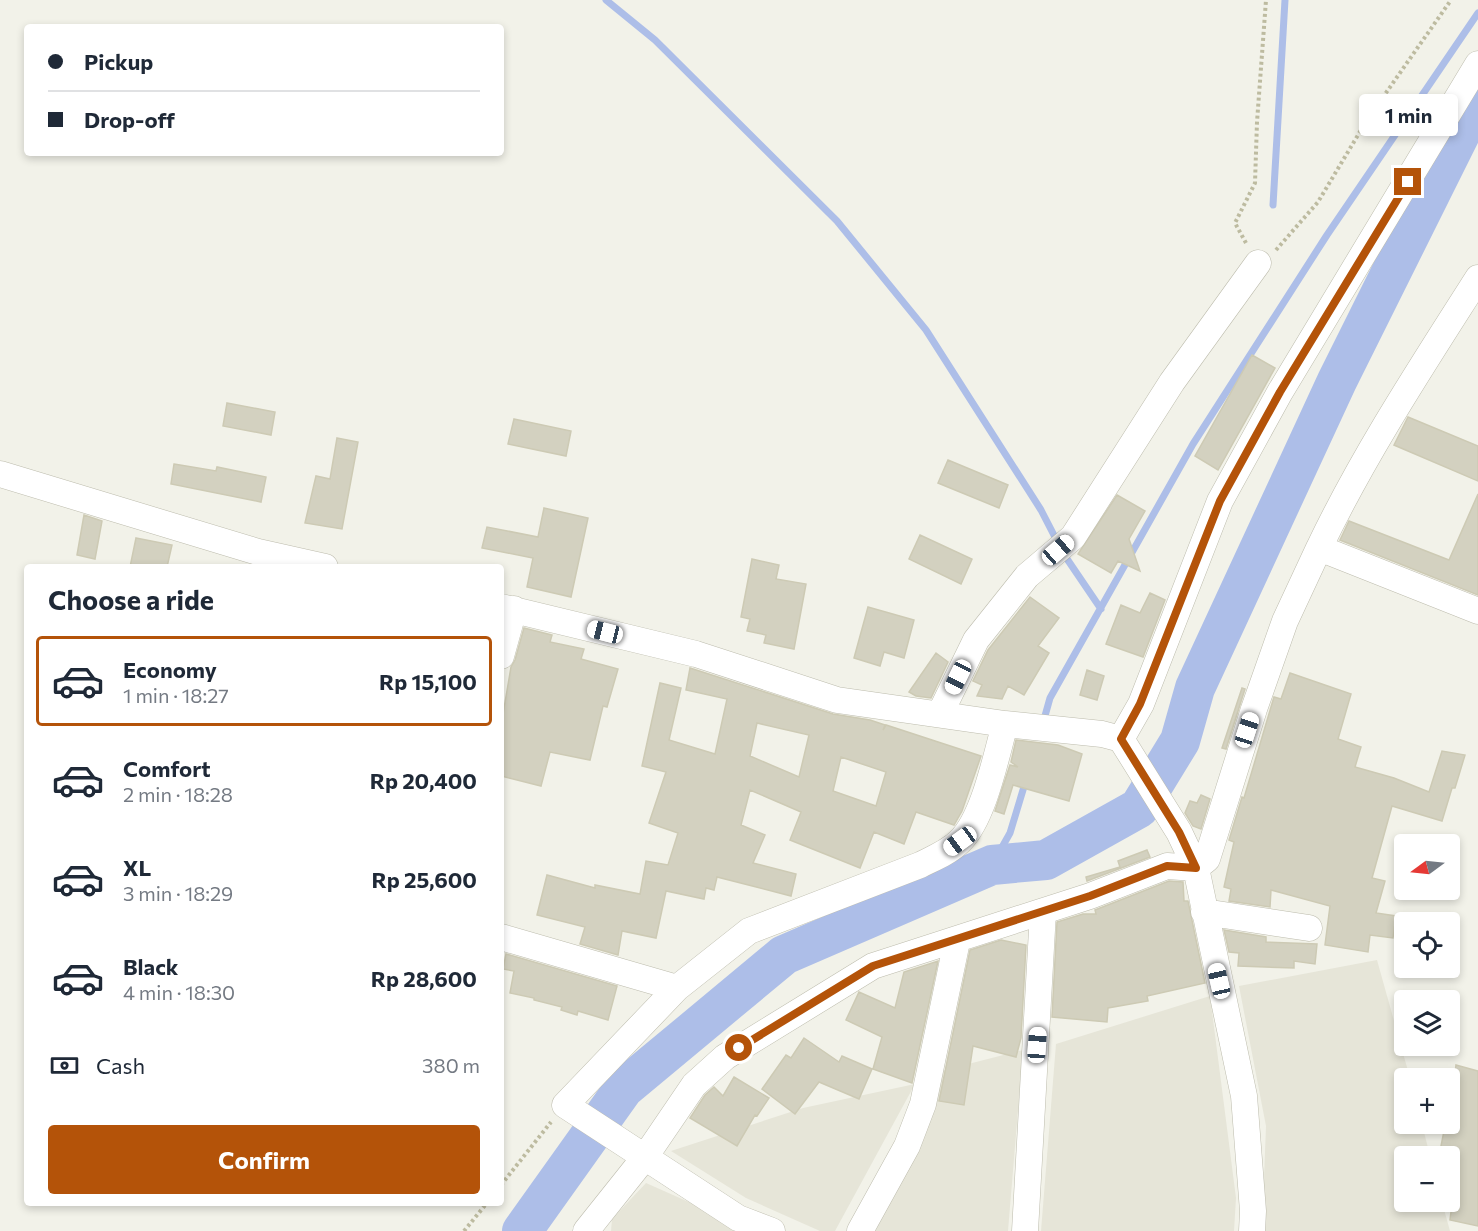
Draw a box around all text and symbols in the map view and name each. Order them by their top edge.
text: Pickup [84,48,153,75]
callout: 1 min [1358,95,1458,137]
text: 1 min [1385,103,1432,127]
text: Drop-off [84,106,175,133]
route end [1394,168,1421,195]
car [1039,531,1077,569]
text: Choose a ride [48,583,214,616]
car [585,619,625,645]
icon: car [51,654,105,708]
text: Economy [123,656,217,683]
car [942,657,974,697]
text: Rp 15,100 [379,668,477,695]
text: 1 min · 18:27 [123,683,229,707]
car [1233,710,1261,750]
icon: car [51,753,105,807]
text: Comfort [123,755,211,782]
text: Rp 20,400 [370,767,477,794]
text: 2 min · 18:28 [123,782,233,806]
car [940,823,980,859]
north arrow [1394,834,1460,900]
map controls [1394,834,1460,1212]
icon: car [51,852,105,906]
text: XL [123,854,151,881]
text: Rp 25,600 [372,866,477,893]
text: 3 min · 18:29 [123,881,233,905]
button: locate [1394,912,1460,978]
icon: car [51,951,105,1005]
text: Black [123,953,178,980]
car [1206,961,1232,1001]
text: Rp 28,600 [371,965,477,992]
text: 4 min · 18:30 [123,980,235,1004]
button: layers [1394,990,1460,1056]
car [1027,1026,1047,1064]
route start [725,1034,752,1061]
icon: cash [48,1049,81,1082]
text: Cash [96,1052,145,1079]
text: 380 m [422,1053,480,1077]
button: + [1394,1068,1460,1134]
button: Confirm [48,1125,480,1194]
button: − [1394,1146,1460,1212]

